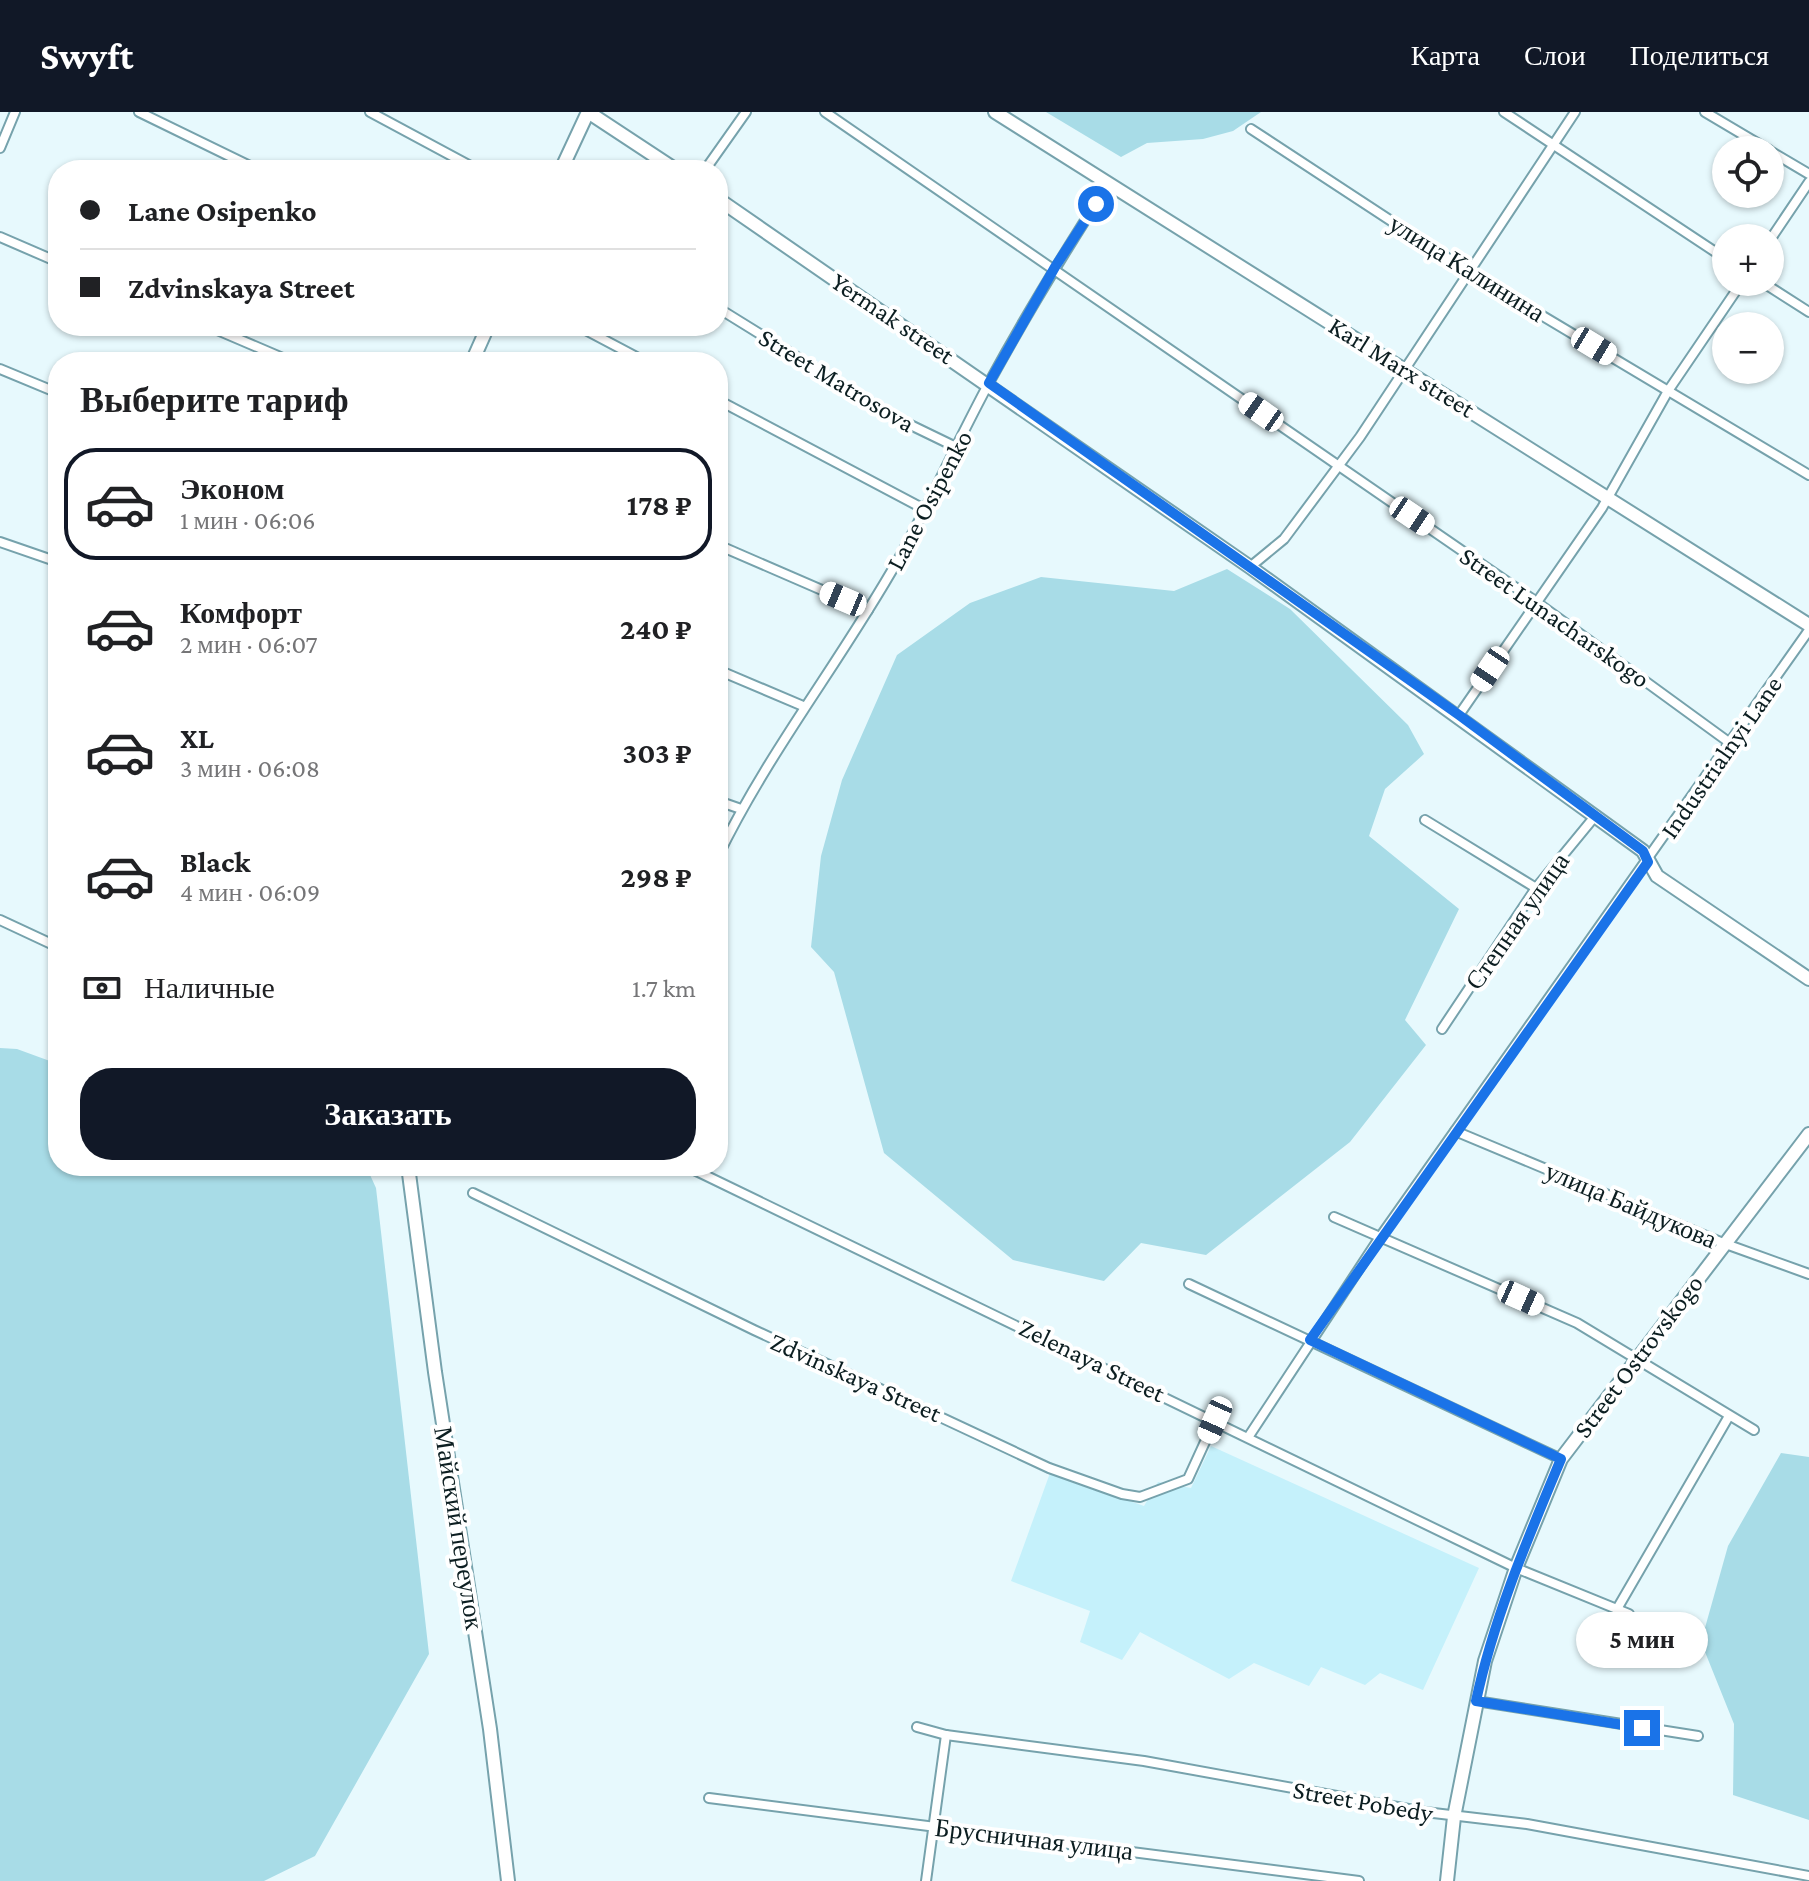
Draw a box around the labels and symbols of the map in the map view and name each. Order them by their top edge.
route start [1078,186,1114,222]
street label: улица Калинина [1384,209,1550,328]
street label: Yermak street [826,267,960,370]
street label: Karl Marx street [1324,311,1480,424]
street label: Street Matrosova [754,323,920,438]
car [1567,323,1621,369]
car [1234,388,1288,436]
street label: Lane Osipenko [881,425,978,575]
car [1385,493,1439,539]
street label: Street Lunacharskogo [1454,541,1655,694]
car [816,579,870,619]
car [1467,642,1513,696]
street label: Industrialnyi Lane [1655,671,1788,844]
street label: Степная улица [1460,847,1576,995]
street label: улица Байдукова [1541,1156,1721,1255]
street label: Street Ostrovskogo [1568,1269,1709,1443]
car [1494,1277,1548,1319]
street label: Zelenaya Street [1014,1313,1170,1408]
street label: Zdvinskaya Street [766,1327,946,1428]
car [1194,1393,1236,1447]
street label: Майский переулок [428,1424,489,1632]
callout: 5 мин [1576,1612,1708,1668]
route end [1624,1710,1660,1746]
street label: Street Pobedy [1291,1775,1436,1828]
street label: Брусничная улица [933,1813,1135,1866]

